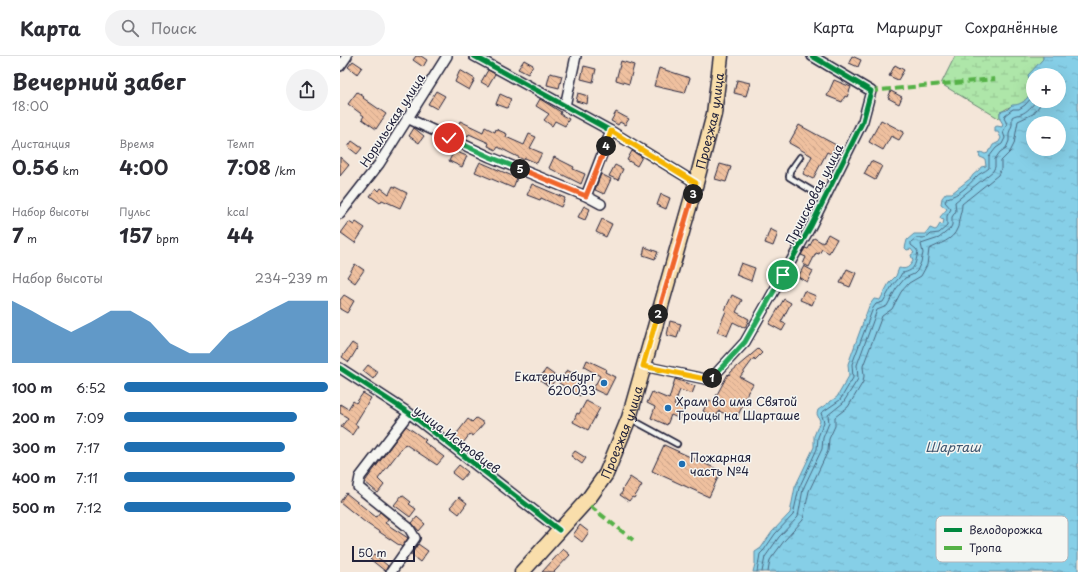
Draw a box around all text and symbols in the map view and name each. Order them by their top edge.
search box [105,10,385,46]
text: Карта [20,14,81,42]
text: Поиск [151,16,196,39]
icon: search [119,17,141,39]
text: Карта [813,17,854,38]
text: Маршрут [876,17,942,38]
text: Сохранённые [964,17,1058,38]
text: Вечерний забег [12,64,186,97]
map controls [1026,68,1066,156]
button: + [1026,68,1066,108]
button: share [286,69,328,111]
street label: Норильская улица [355,69,429,170]
street label: Проезжая улица [691,71,728,171]
text: 18:00 [12,96,49,115]
button: − [1026,116,1066,156]
pin [432,121,466,155]
icon: check [438,127,460,149]
text: Дистанция [12,135,70,152]
text: Время [119,135,154,152]
text: Темп [227,135,254,152]
pin: 4 [596,136,616,156]
text: 4 [602,137,610,154]
street label: Приисковая улица [781,140,847,248]
text: 0.56 [12,152,59,182]
text: 4:00 [119,152,168,182]
text: 7:08 [227,152,271,182]
pin: 5 [510,159,530,179]
text: 5 [516,160,524,177]
text: km [59,162,79,179]
text: /km [271,162,296,179]
pin: 3 [683,184,703,204]
text: 3 [689,185,697,202]
text: Набор высоты [12,203,89,220]
text: Пульс [119,203,150,220]
text: kcal [227,203,249,220]
text: 7 [12,220,23,250]
text: 157 [119,220,153,250]
text: 44 [227,220,254,250]
text: m [23,230,37,247]
text: bpm [153,230,179,247]
pin [766,258,800,292]
icon: arrive [772,264,794,286]
text: Набор высоты [12,268,103,287]
text: 234–239 m [255,268,328,287]
pin: 2 [648,304,668,324]
text: 2 [654,305,662,322]
place label: Екатеринбург 620033 [514,367,597,399]
pin: 1 [702,368,722,388]
text: 1 [709,369,715,386]
text: 100 m [12,378,53,397]
text: 6:52 [76,378,106,397]
marker: Екатеринбург 620033 [599,378,609,388]
street label: Проезжая улица [596,383,647,481]
place label: Храм во имя Святой Троицы на Шарташе [676,392,800,424]
street label: улица Искровцев [410,400,504,478]
marker: Храм во имя Святой Троицы на Шарташе [663,403,673,413]
text: 200 m [12,408,56,427]
text: 7:09 [76,408,104,427]
water label: Шарташ [925,437,982,456]
text: 300 m [12,438,56,457]
text: 7:17 [76,438,100,457]
place label: Пожарная часть №4 [690,448,751,480]
marker: Пожарная часть №4 [677,459,687,469]
text: 400 m [12,468,56,487]
text: 7:11 [76,468,98,487]
text: 500 m [12,498,55,517]
text: 7:12 [76,498,102,517]
legend [936,516,1068,562]
text: Велодорожка [969,521,1042,538]
text: Тропа [969,539,1002,556]
scale bar [352,544,415,563]
text: 50 m [358,544,387,561]

